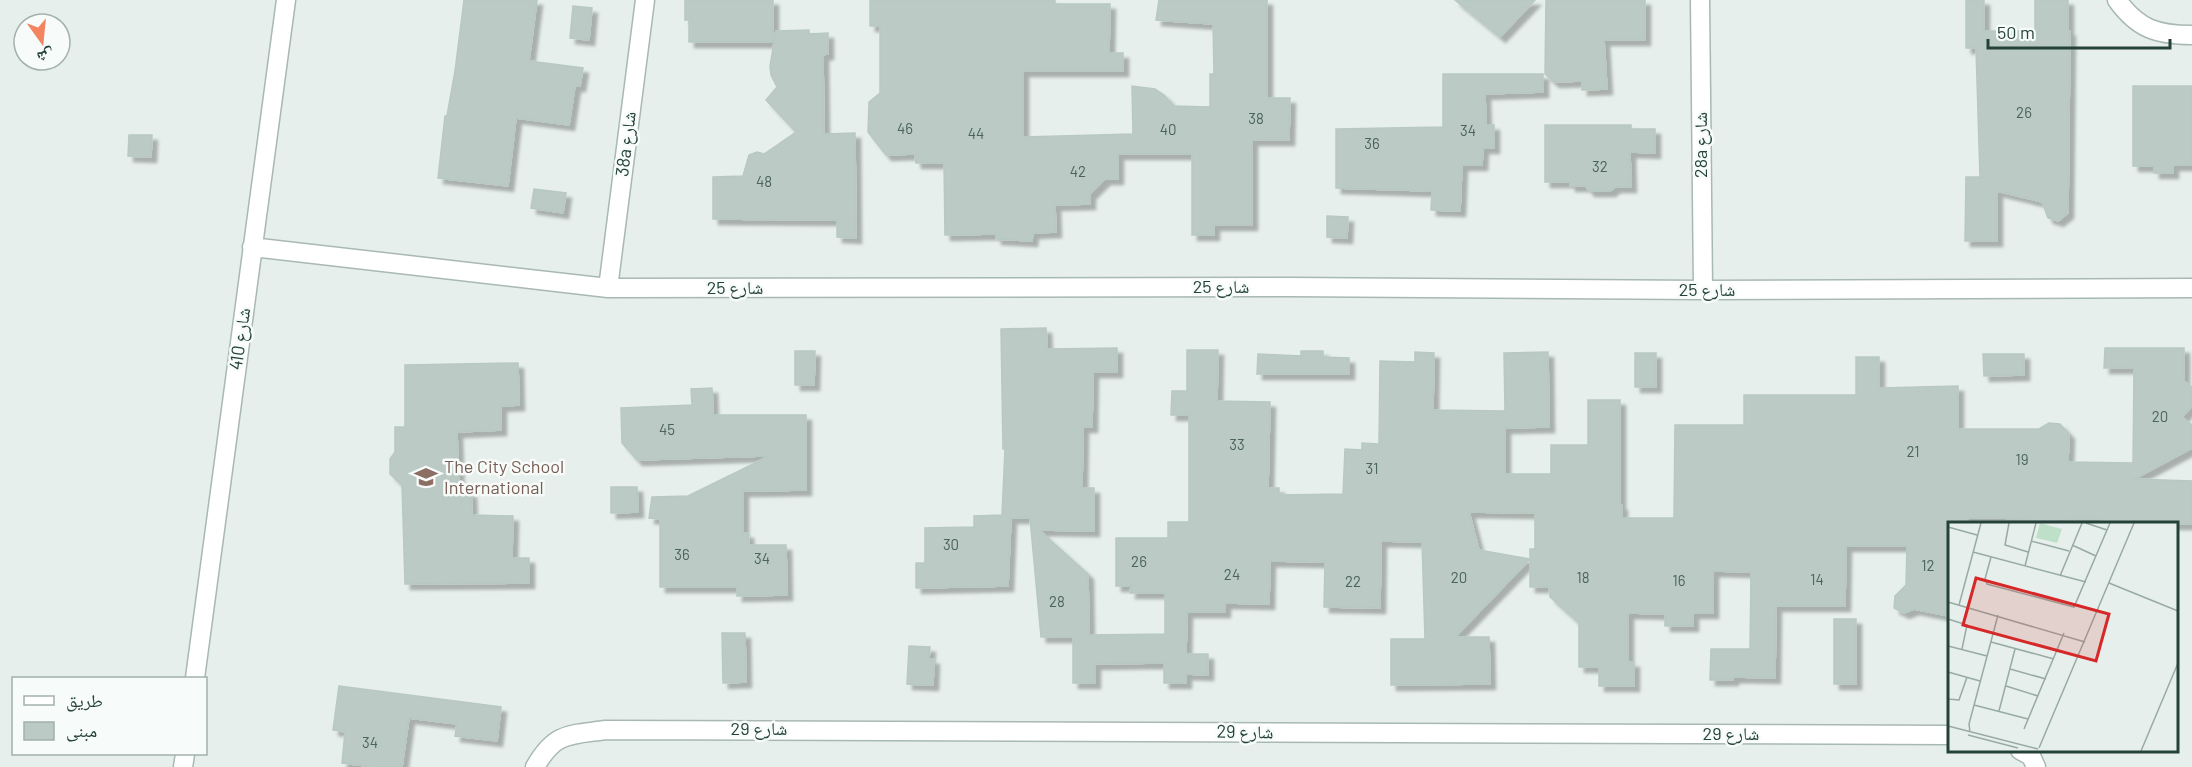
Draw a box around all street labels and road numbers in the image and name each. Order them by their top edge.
street label: 38a شارع [610,110,641,178]
street label: 28a شارع [1689,112,1712,178]
street label: شارع 25 [1193,275,1249,298]
street label: شارع 25 [707,276,763,299]
street label: شارع 25 [1679,278,1735,301]
street label: شارع 410 [224,306,255,372]
street label: شارع 29 [731,717,787,740]
street label: شارع 29 [1216,720,1274,743]
street label: شارع 29 [1703,722,1759,745]

